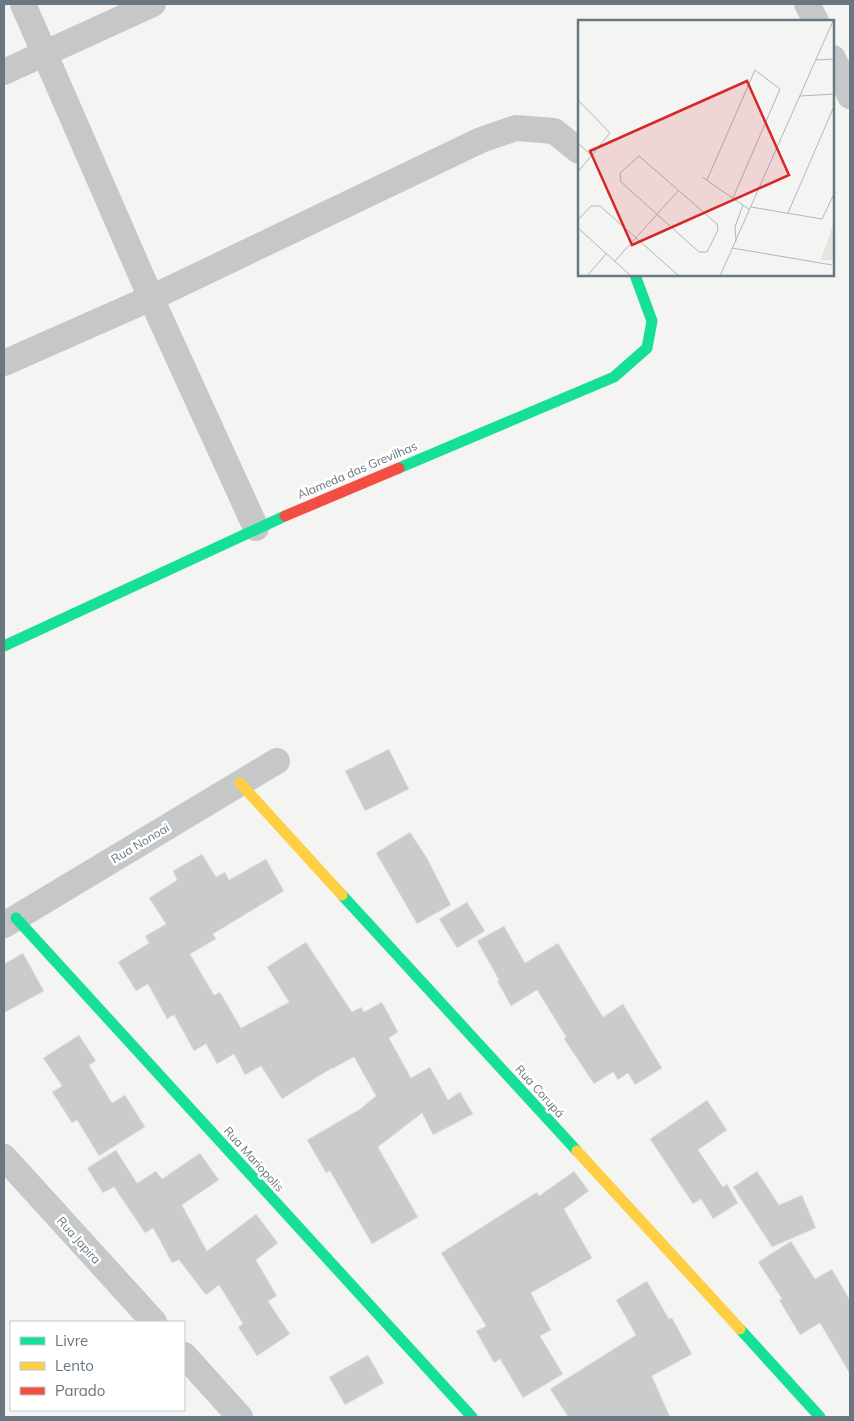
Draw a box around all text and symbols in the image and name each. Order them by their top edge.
inset map [578,20,834,276]
street label: Alameda das Grevilhas [295,438,419,502]
street label: Rua Nonoai [108,820,172,866]
street label: Rua Corupá [512,1061,568,1121]
street label: Rua Mariopolis [221,1123,287,1195]
street label: Rua Japira [54,1213,104,1267]
legend [10,1321,185,1411]
text: Livre [55,1331,88,1350]
text: Lento [55,1356,94,1375]
text: Parado [55,1381,105,1400]

